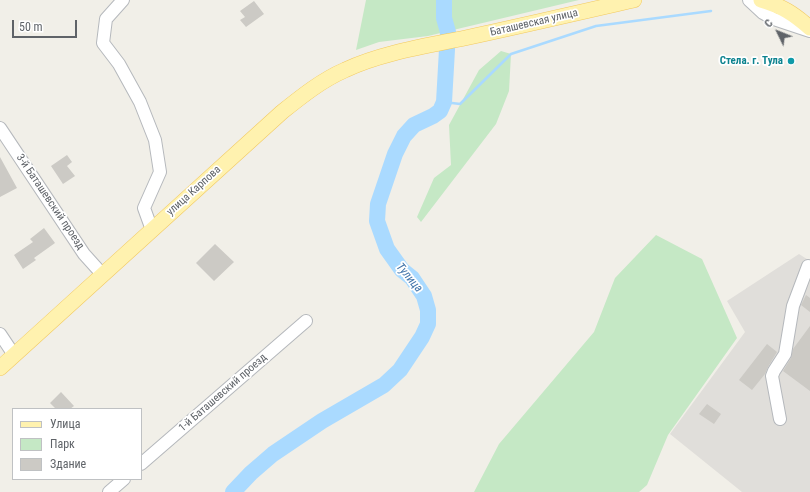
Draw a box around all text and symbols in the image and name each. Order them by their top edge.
street label: Баташевская улица [489,6,579,40]
scale bar [14,12,79,38]
north arrow [758,12,798,52]
text: С [762,17,776,30]
text: 50 m [19,20,43,34]
place label: Стела. г. Тула [720,54,783,68]
marker: Стела. г. Тула [786,56,796,66]
street label: 3-й Баташевский проезд [13,152,87,252]
street label: улица Карпова [164,163,224,219]
water label: Тулица [393,260,425,296]
street label: 1-й Баташевский проезд [176,351,270,435]
legend [12,408,142,480]
text: Улица [50,417,80,431]
text: Парк [50,437,75,451]
text: Здание [50,457,86,471]

